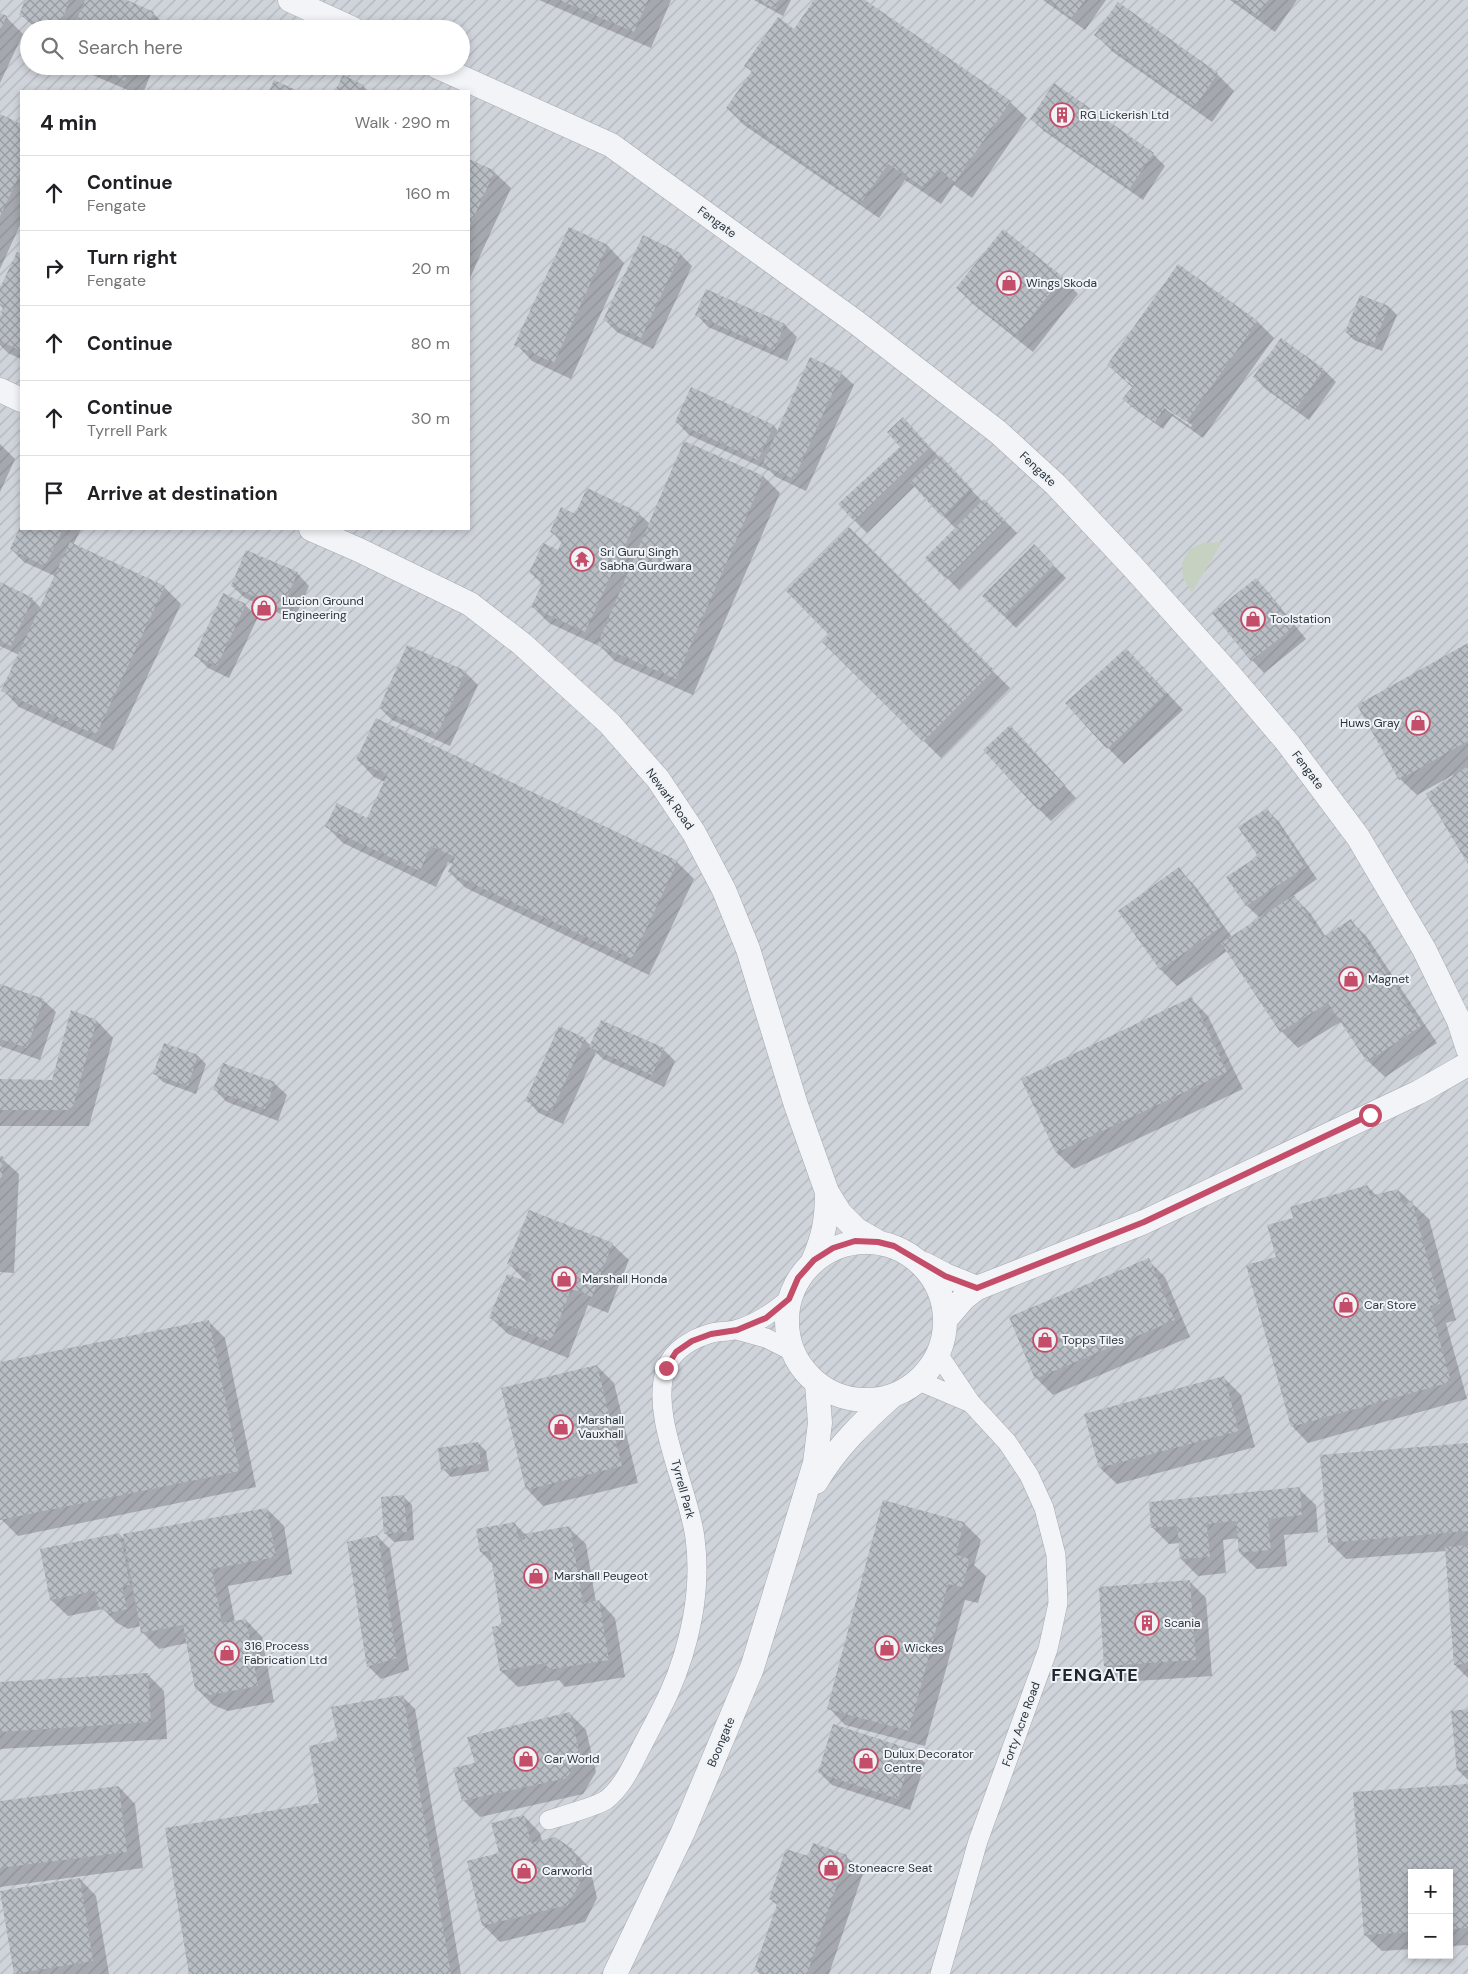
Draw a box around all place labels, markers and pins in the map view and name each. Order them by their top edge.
building icon: RG Lickerish Ltd [1049,102,1075,128]
place label: RG Lickerish Ltd [1080,107,1169,123]
shop icon: Wings Skoda [996,270,1022,296]
place label: Wings Skoda [1026,275,1097,291]
place label: Sri Guru Singh Sabha Gurdwara [600,544,692,574]
temple icon: Sri Guru Singh Sabha Gurdwara [569,546,595,572]
place label: Lucion Ground Engineering [282,593,364,623]
shop icon: Lucion Ground Engineering [251,595,277,621]
shop icon: Toolstation [1240,606,1266,632]
place label: Toolstation [1270,611,1331,627]
shop icon: Huws Gray [1405,710,1431,736]
place label: Huws Gray [1340,715,1400,731]
shop icon: Magnet [1338,966,1364,992]
place label: Magnet [1368,971,1410,987]
shop icon: Marshall Honda [551,1266,577,1292]
place label: Marshall Honda [582,1271,667,1287]
shop icon: Car Store [1333,1292,1359,1318]
place label: Car Store [1364,1297,1417,1313]
shop icon: Topps Tiles [1032,1327,1058,1353]
place label: Topps Tiles [1062,1332,1124,1348]
place label: Marshall Vauxhall [578,1412,624,1442]
shop icon: Marshall Vauxhall [548,1414,574,1440]
shop icon: Marshall Peugeot [523,1563,549,1589]
place label: Marshall Peugeot [554,1568,649,1584]
building icon: Scania [1134,1610,1160,1636]
place label: Scania [1164,1615,1201,1631]
shop icon: Wickes [874,1635,900,1661]
place label: 316 Process Fabrication Ltd [244,1638,327,1668]
shop icon: 316 Process Fabrication Ltd [214,1640,240,1666]
place label: Wickes [904,1640,944,1656]
shop icon: Car World [513,1746,539,1772]
place label: Dulux Decorator Centre [884,1746,974,1776]
shop icon: Dulux Decorator Centre [853,1748,879,1774]
place label: Car World [544,1751,600,1767]
shop icon: Stoneacre Seat [818,1855,844,1881]
shop icon: Carworld [511,1858,537,1884]
place label: Stoneacre Seat [848,1860,933,1876]
place label: Carworld [542,1863,592,1879]

